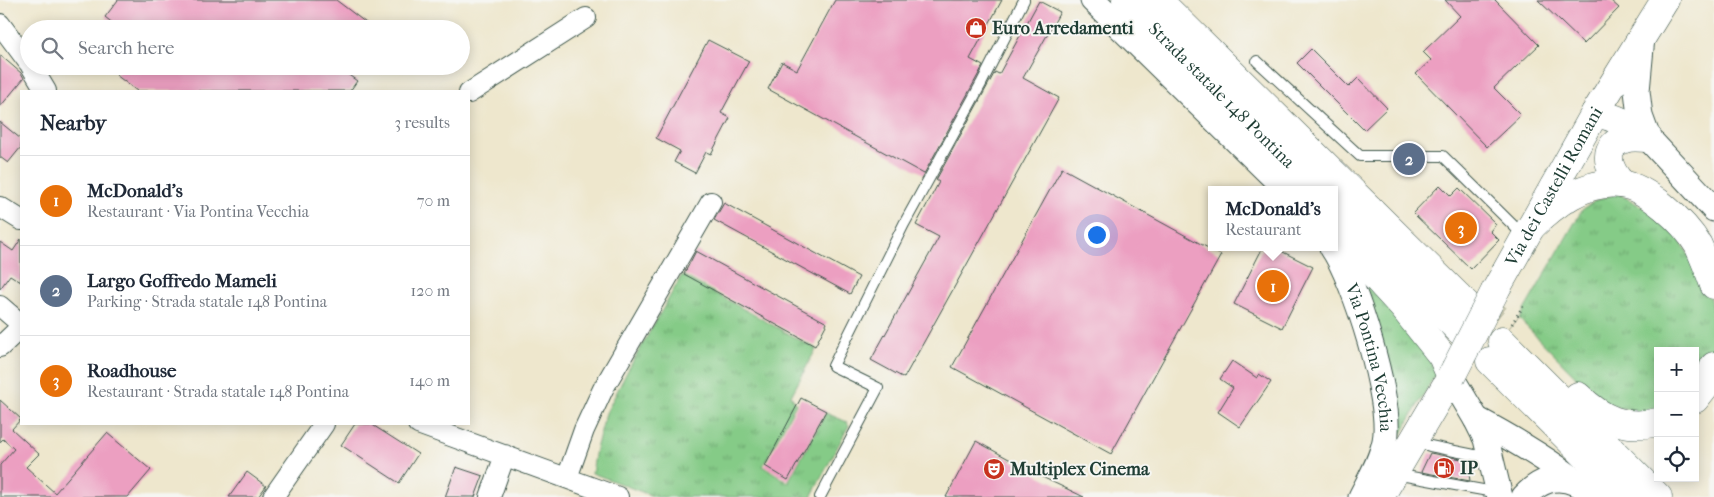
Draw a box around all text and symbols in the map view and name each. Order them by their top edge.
shop icon: Euro Arredamenti [964,16,988,40]
place label: Euro Arredamenti [992,18,1134,39]
street label: Strada statale 148 Pontina [1144,18,1300,173]
search box [20,20,470,75]
icon: search [38,34,66,62]
text: Search here [78,37,174,59]
street label: Via dei Castelli Romani [1500,102,1607,271]
text: Nearby [40,111,106,135]
text: 3 results [394,113,450,132]
pin: 2 [1393,140,1425,178]
text: McDonald's [87,180,183,202]
popup [1208,186,1338,251]
text: 1 [53,191,59,210]
text: 70 m [417,191,450,210]
text: McDonald's [1225,198,1321,220]
text: Restaurant · Via Pontina Vecchia [87,202,309,221]
pin: 3 [1445,209,1477,247]
text: Restaurant [1225,220,1302,239]
your location [1084,222,1110,248]
pin: 1 [1257,267,1289,305]
text: Largo Goffredo Mameli [87,270,277,292]
street label: Via Pontina Vecchia [1340,279,1397,433]
text: 2 [52,281,60,300]
text: 120 m [411,281,450,300]
text: Parking · Strada statale 148 Pontina [87,292,327,311]
map controls [1654,347,1699,482]
button: + [1654,347,1699,392]
text: Roadhouse [87,360,177,382]
text: 3 [53,371,59,390]
text: 140 m [409,371,450,390]
text: Restaurant · Strada statale 148 Pontina [87,382,349,401]
button: − [1654,392,1699,437]
button: locate [1654,437,1699,482]
fuel station icon: IP [1432,456,1456,480]
theatre icon: Multiplex Cinema [982,457,1006,481]
place label: IP [1460,458,1478,479]
place label: Multiplex Cinema [1009,459,1150,480]

